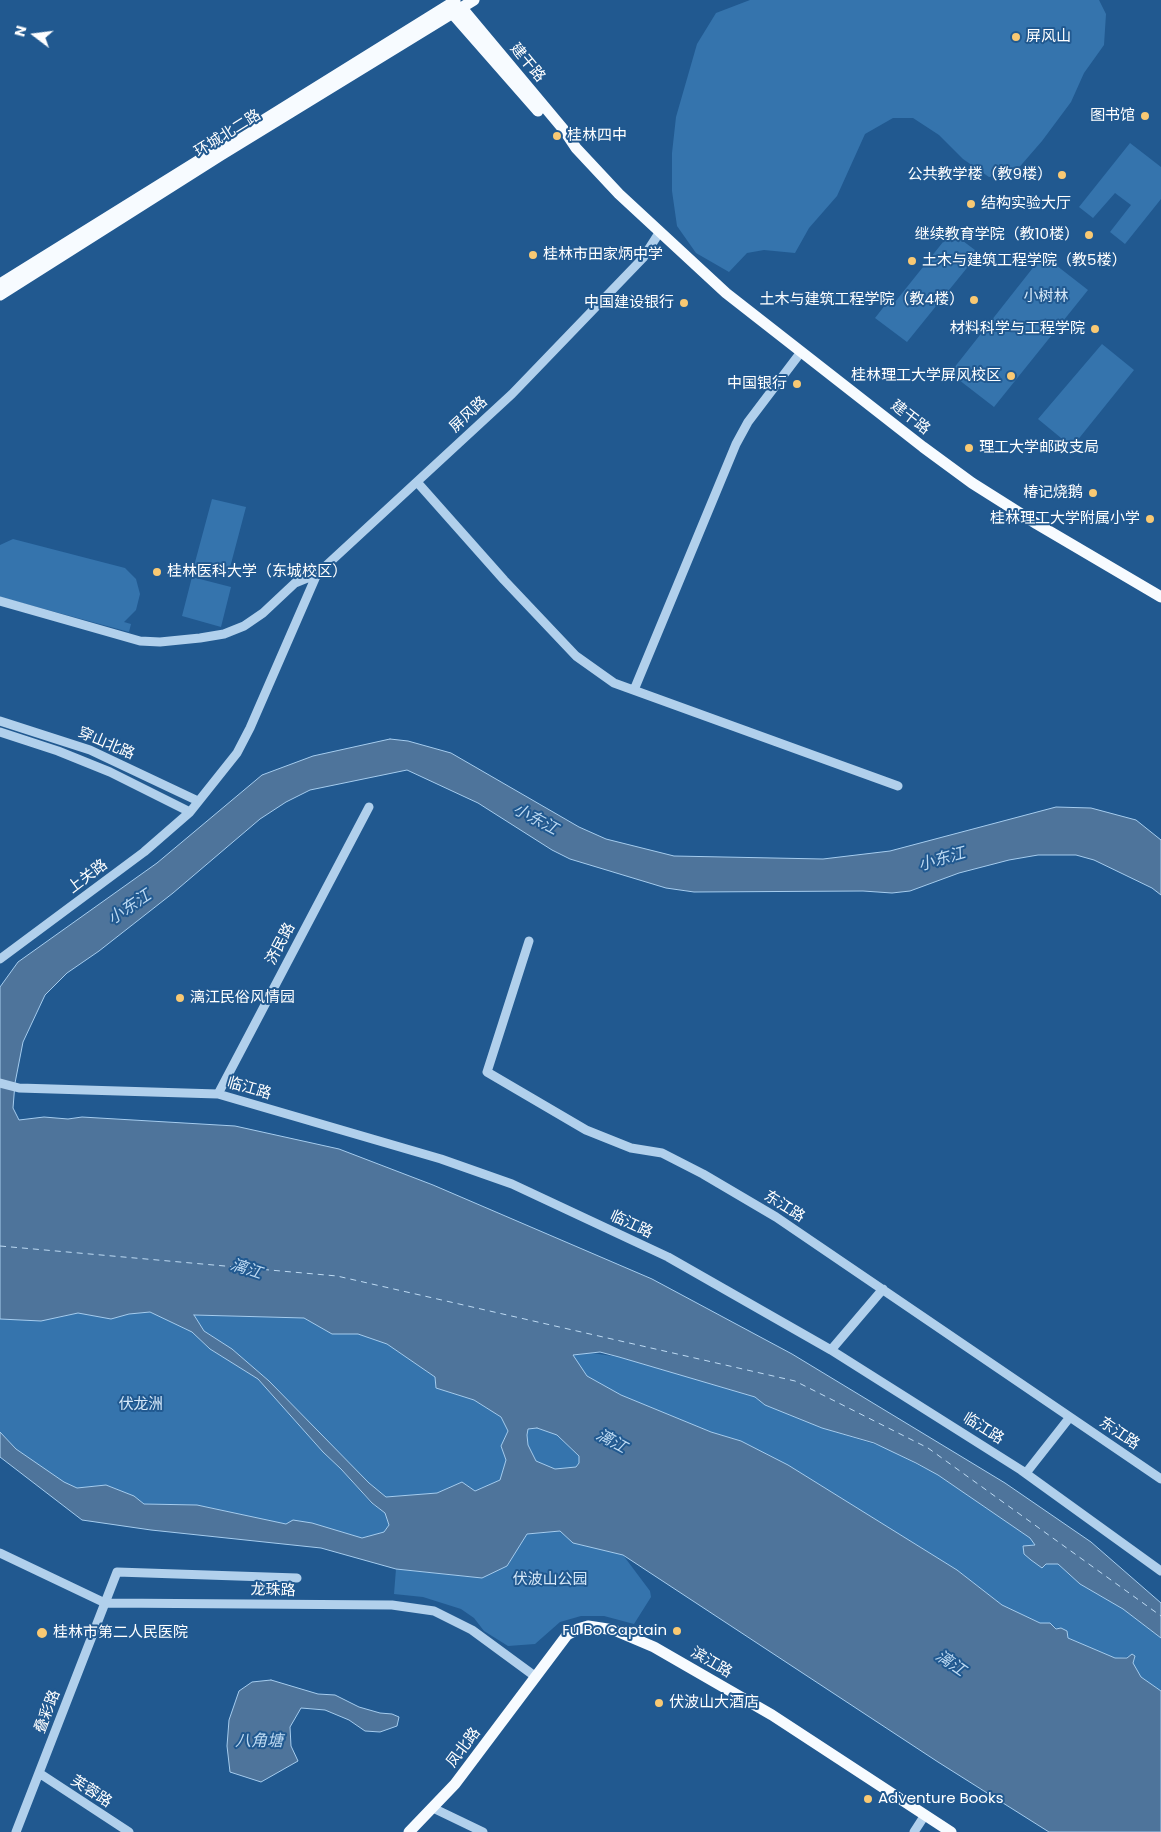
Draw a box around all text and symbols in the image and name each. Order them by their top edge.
north arrow [10,10,60,60]
text: N [9,23,32,39]
place label: 屏风山 [1026,28,1071,46]
marker: 屏风山 [1010,31,1022,43]
street label: 建干路 [506,40,548,86]
street label: 环城北二路 [191,106,265,162]
place label: 图书馆 [1090,107,1135,125]
marker: 图书馆 [1139,110,1151,122]
place label: 桂林四中 [567,127,627,145]
marker: 桂林四中 [551,130,563,142]
place label: 公共教学楼（教9楼） [908,166,1052,184]
marker: 公共教学楼（教9楼） [1056,169,1068,181]
place label: 结构实验大厅 [981,195,1071,213]
marker: 结构实验大厅 [965,198,977,210]
place label: 继续教育学院（教10楼） [915,226,1079,244]
marker: 继续教育学院（教10楼） [1083,229,1095,241]
place label: 桂林市田家炳中学 [543,246,663,264]
marker: 桂林市田家炳中学 [527,249,539,261]
place label: 土木与建筑工程学院（教5楼） [922,252,1126,270]
marker: 土木与建筑工程学院（教5楼） [906,255,918,267]
park label: 小树林 [1024,288,1068,306]
place label: 土木与建筑工程学院（教4楼） [760,291,964,309]
place label: 中国建设银行 [584,294,674,312]
marker: 土木与建筑工程学院（教4楼） [968,294,980,306]
marker: 中国建设银行 [678,297,690,309]
place label: 材料科学与工程学院 [950,320,1085,338]
marker: 材料科学与工程学院 [1089,323,1101,335]
place label: 桂林理工大学屏风校区 [851,367,1001,385]
marker: 桂林理工大学屏风校区 [1005,370,1017,382]
place label: 中国银行 [727,375,787,393]
marker: 中国银行 [791,378,803,390]
street label: 屏风路 [446,393,492,437]
street label: 建干路 [887,397,933,439]
place label: 理工大学邮政支局 [979,439,1099,457]
marker: 理工大学邮政支局 [963,442,975,454]
place label: 椿记烧鹅 [1023,484,1083,502]
marker: 椿记烧鹅 [1087,487,1099,499]
place label: 桂林理工大学附属小学 [990,510,1140,528]
marker: 桂林理工大学附属小学 [1144,513,1156,525]
place label: 桂林医科大学（东城校区） [167,563,347,581]
marker: 桂林医科大学（东城校区） [151,566,163,578]
street label: 穿山北路 [75,724,137,764]
water label: 小东江 [509,800,561,840]
water label: 小东江 [916,844,968,876]
street label: 上关路 [65,856,111,898]
water label: 小东江 [105,887,155,929]
street label: 济民路 [262,920,300,968]
place label: 漓江民俗风情园 [190,989,295,1007]
marker: 漓江民俗风情园 [174,992,186,1004]
street label: 临江路 [225,1074,273,1104]
street label: 东江路 [760,1187,808,1227]
street label: 临江路 [607,1207,655,1243]
water label: 漓江 [228,1256,264,1284]
park label: 伏龙洲 [119,1396,163,1414]
street label: 临江路 [959,1409,1007,1449]
street label: 东江路 [1095,1414,1143,1454]
water label: 漓江 [592,1426,630,1458]
park label: 伏波山公园 [513,1571,587,1589]
street label: 龙珠路 [250,1582,296,1600]
place label: Fu Bo Captain [562,1622,667,1640]
place label: 桂林市第二人民医院 [53,1624,188,1642]
marker: Fu Bo Captain [671,1625,683,1637]
marker: 桂林市第二人民医院 [35,1626,49,1640]
street label: 滨江路 [687,1644,735,1682]
water label: 漓江 [931,1647,969,1681]
street label: 叠彩路 [32,1688,64,1736]
place label: 伏波山大酒店 [669,1694,759,1712]
marker: 伏波山大酒店 [653,1697,665,1709]
street label: 凤北路 [443,1725,485,1771]
water label: 八角塘 [235,1732,283,1752]
street label: 芙蓉路 [67,1772,115,1812]
place label: Adventure Books [878,1790,1003,1808]
marker: Adventure Books [862,1793,874,1805]

